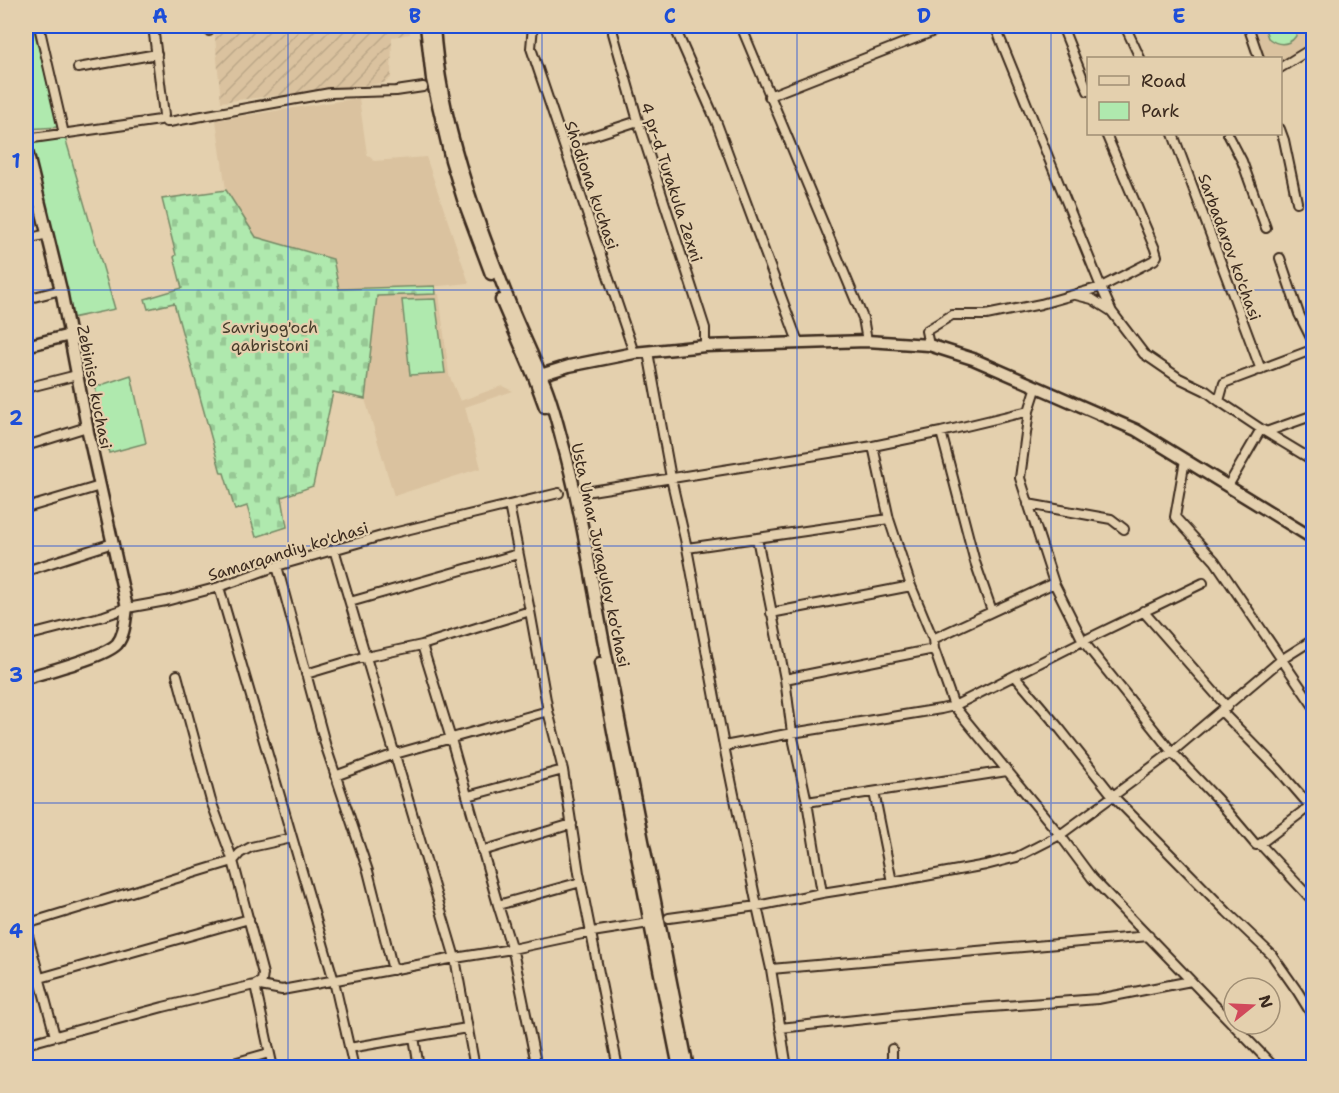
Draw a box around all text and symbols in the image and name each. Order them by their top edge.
text: A [152,3,168,29]
text: B [409,3,421,29]
text: C [664,3,676,29]
text: D [917,3,931,29]
text: E [1172,3,1186,29]
legend [1087,57,1282,135]
text: Road [1141,69,1186,93]
text: Park [1141,99,1180,123]
street label: 4 pr-d Turakula Zexni [636,100,707,265]
street label: Shodiona kuchasi [560,118,623,252]
text: 1 [11,148,21,174]
street label: Sarbadarov ko'chasi [1193,171,1266,323]
park label: Savriyog'och qabristoni [222,317,318,356]
street label: Zebiniso kuchasi [72,323,117,451]
text: 2 [9,405,23,431]
street label: Usta Umar Juraqulov ko'chasi [566,441,635,669]
street label: Samarqandiy ko'chasi [205,517,371,586]
text: 3 [9,662,23,688]
text: 4 [9,918,23,944]
north arrow [1222,976,1282,1036]
text: N [1254,992,1278,1011]

